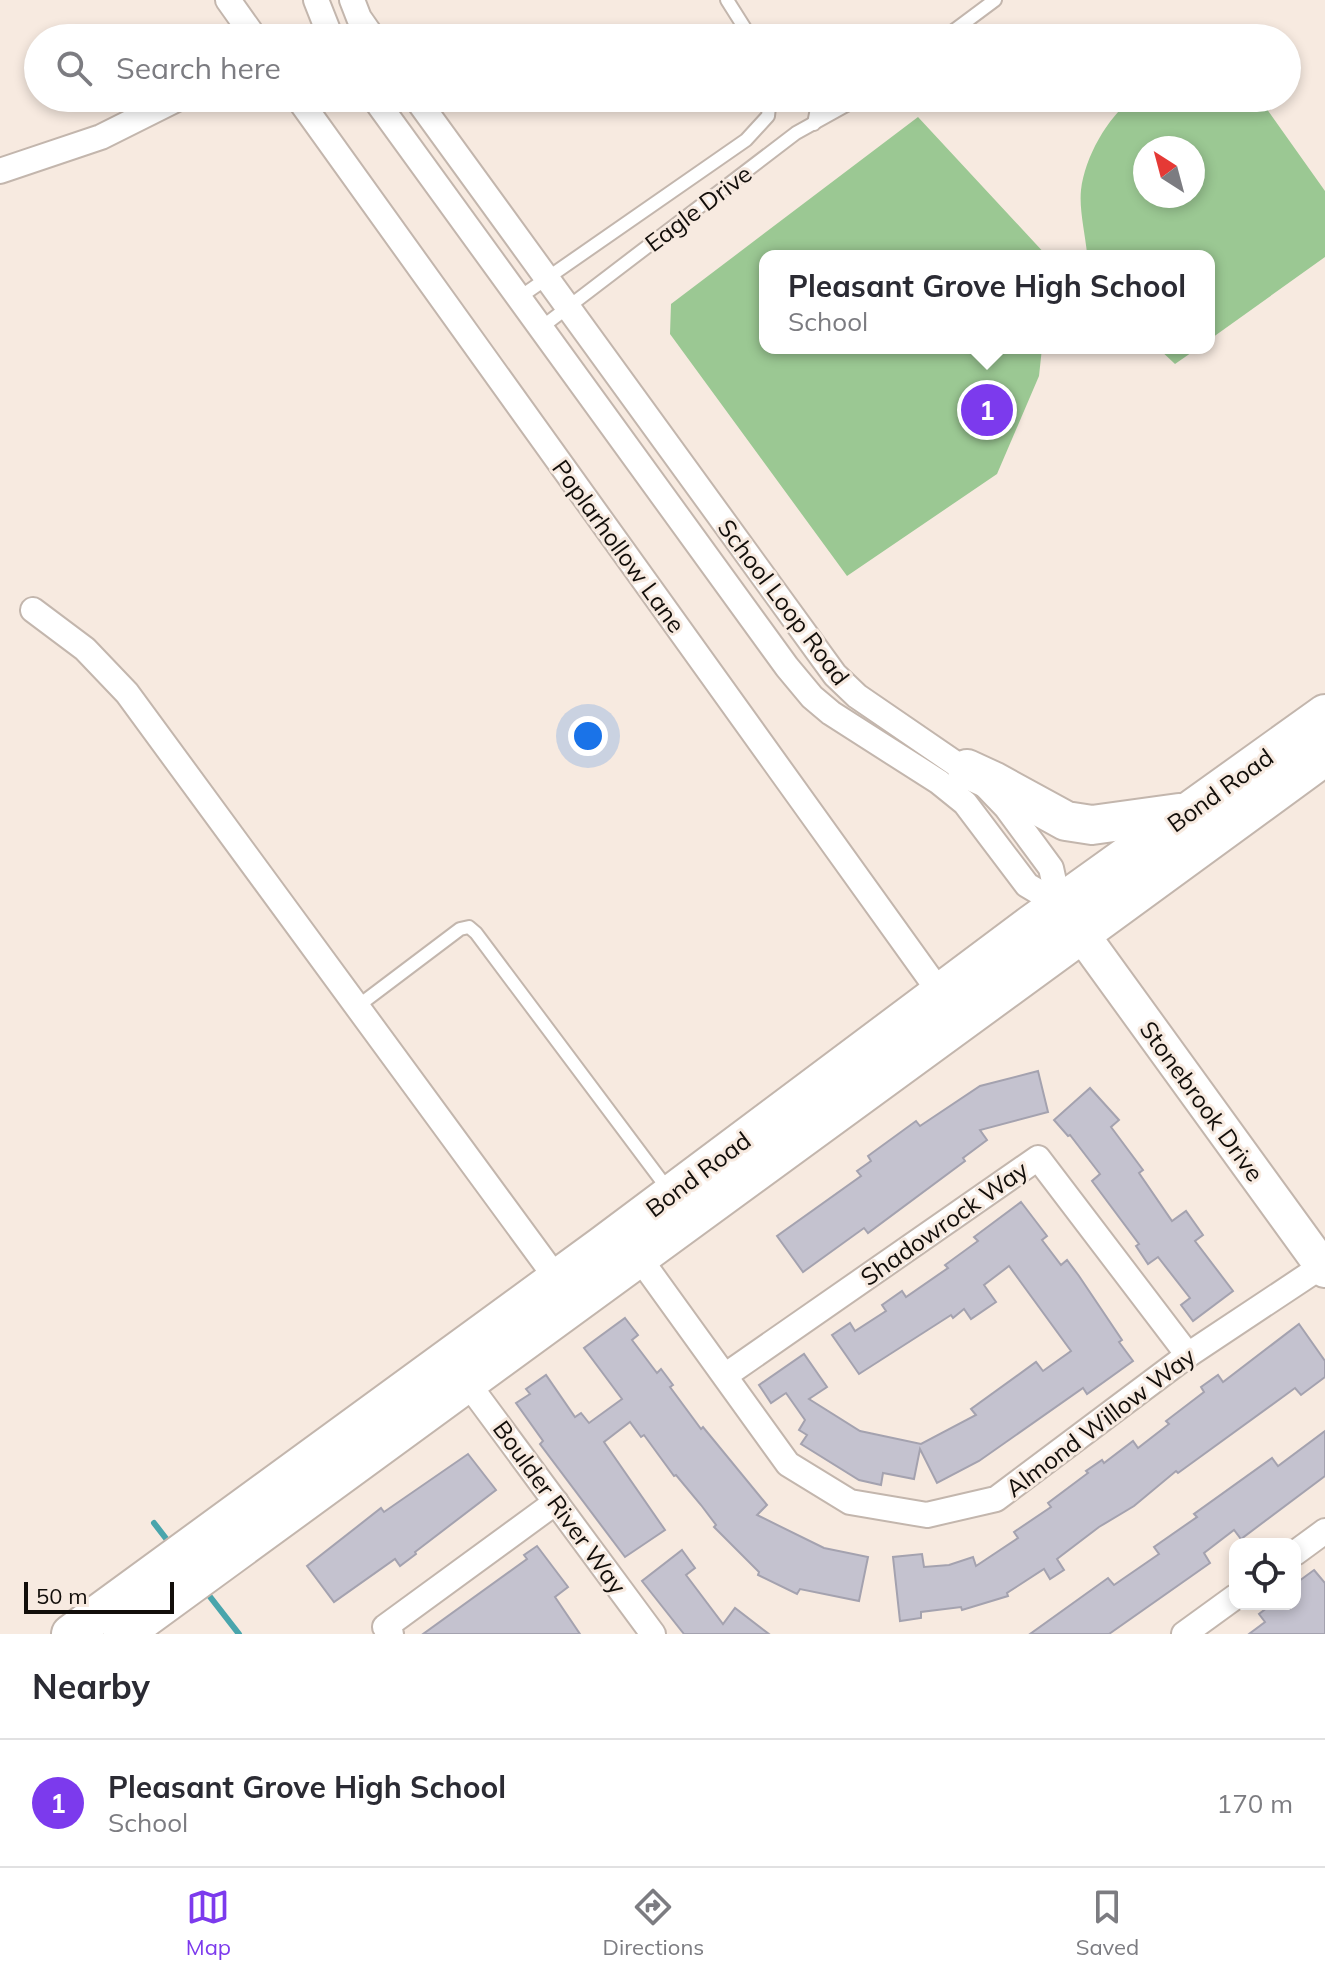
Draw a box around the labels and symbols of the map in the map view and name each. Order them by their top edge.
north arrow [1133,136,1205,208]
street label: Eagle Drive [639,158,757,258]
pin: 1 [961,380,1013,440]
street label: Poplarhollow Lane [546,454,692,638]
street label: School Loop Road [712,513,856,691]
your location [568,716,608,756]
street label: Bond Road [1161,742,1279,838]
street label: Stonebrook Drive [1134,1015,1270,1187]
street label: Bond Road [640,1125,756,1223]
street label: Shadowrock Way [855,1154,1034,1292]
street label: Almond Willow Way [999,1341,1201,1503]
street label: Boulder River Way [487,1414,633,1600]
scale bar [24,1578,174,1614]

